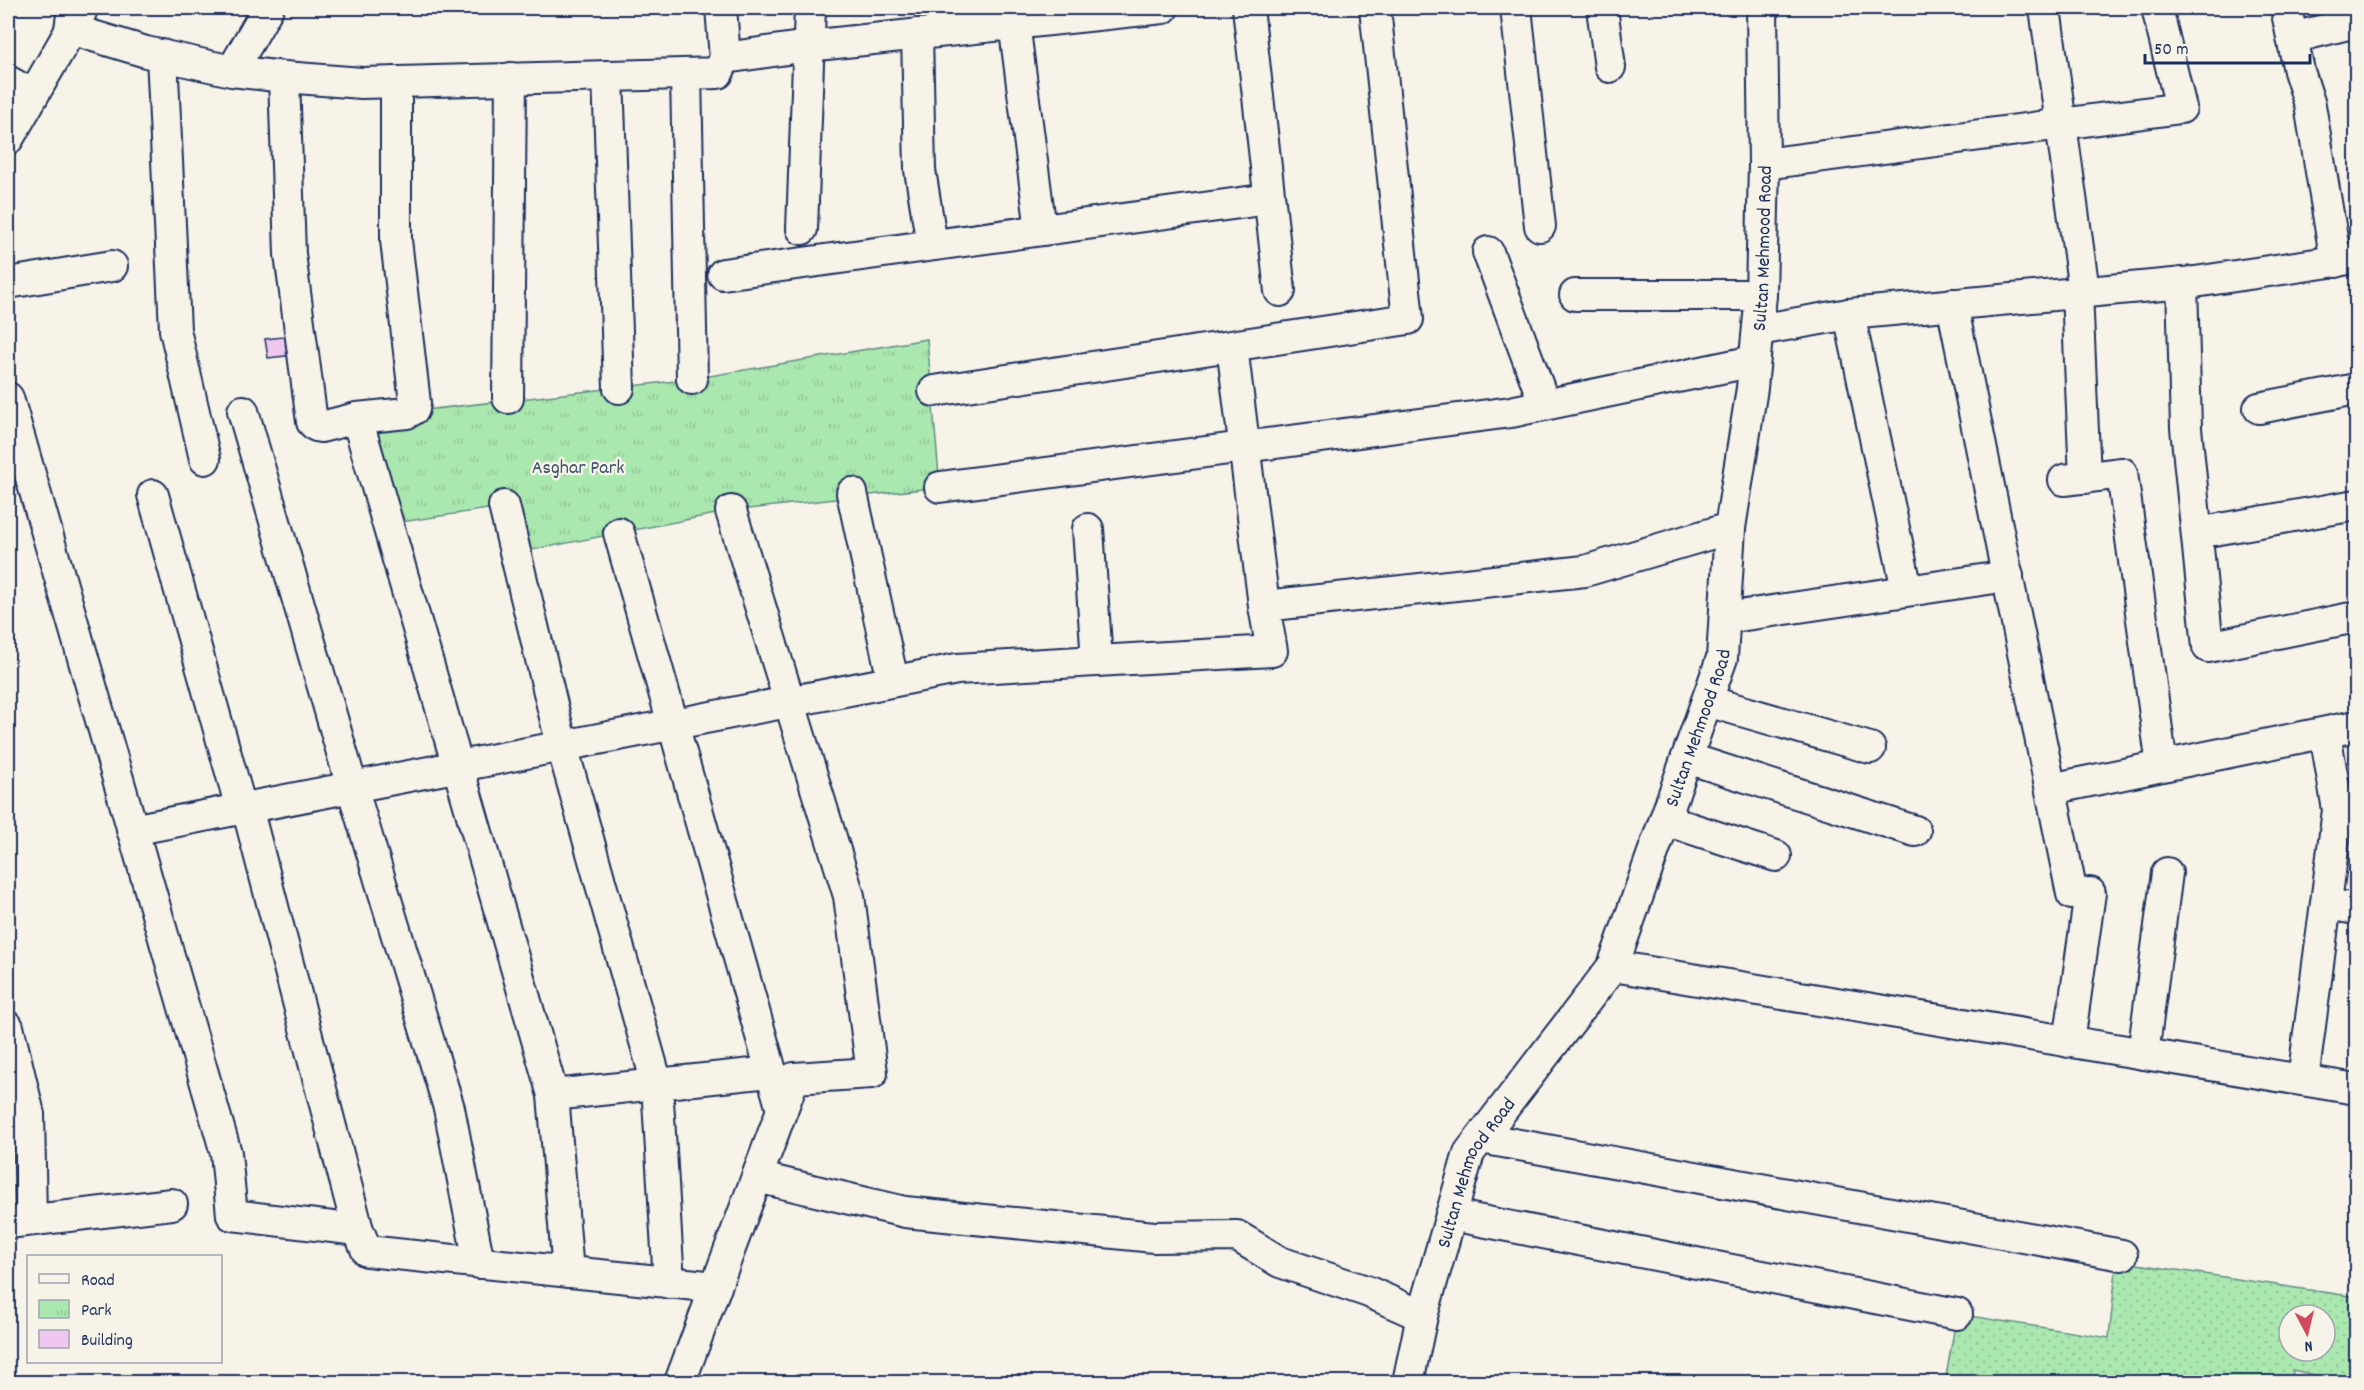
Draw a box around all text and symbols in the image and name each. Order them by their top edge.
scale bar [2145,27,2310,65]
text: 50 m [2154,38,2189,63]
street label: Sultan Mehmood Road [1747,165,1781,332]
park label: Asghar Park [532,455,624,483]
street label: Sultan Mehmood Road [1659,648,1740,811]
street label: Sultan Mehmood Road [1431,1093,1524,1252]
legend [27,1255,222,1363]
text: Road [81,1269,115,1294]
text: Park [81,1299,112,1324]
north arrow [2277,1303,2337,1363]
text: Building [81,1329,133,1354]
text: N [2303,1334,2314,1357]

